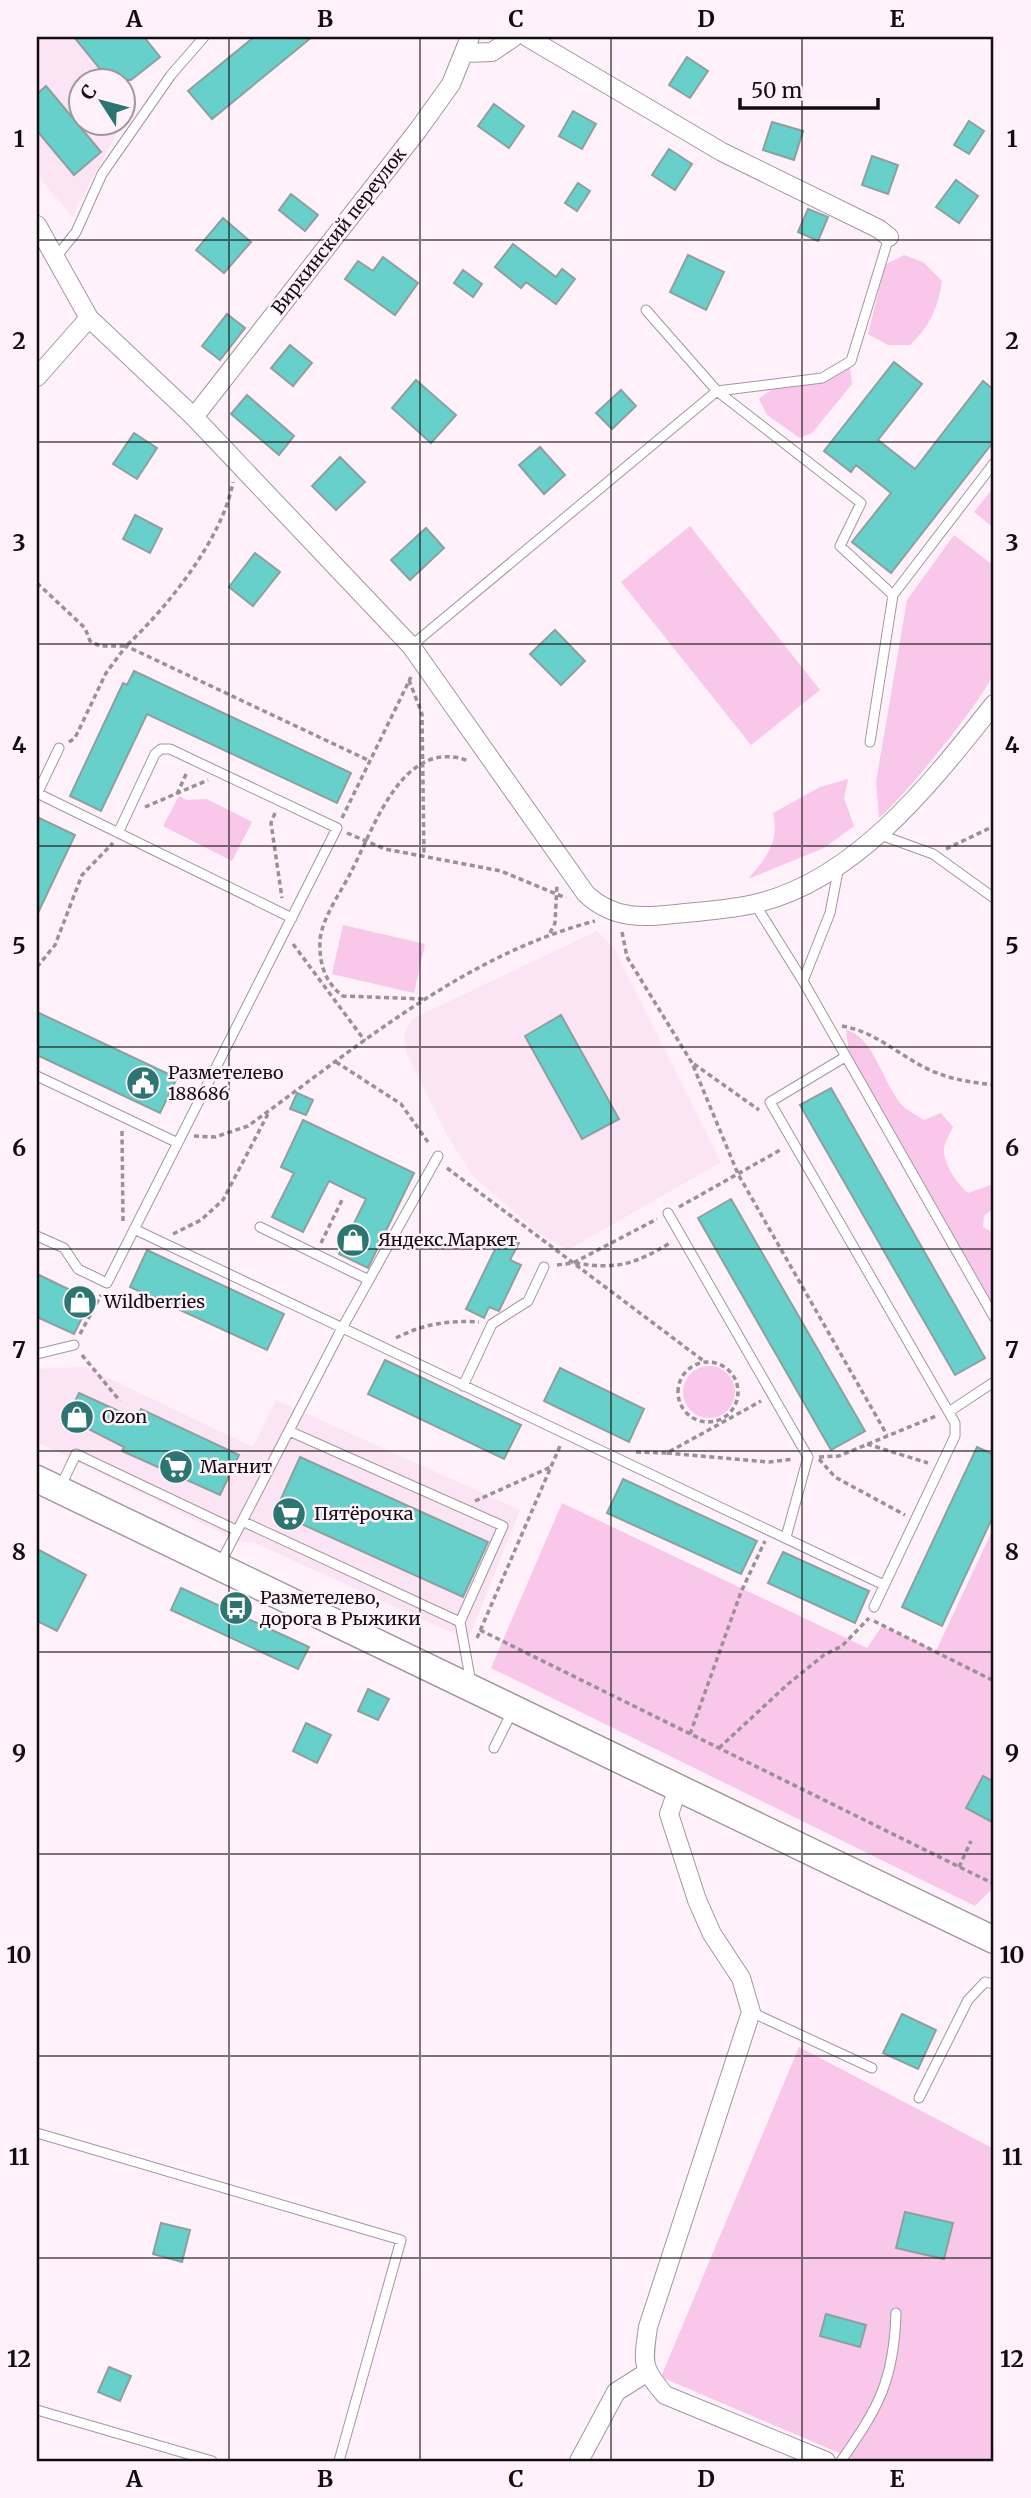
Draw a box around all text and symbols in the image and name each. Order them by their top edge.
text: A [125,4,143,33]
text: B [317,4,333,33]
text: C [508,4,524,33]
text: D [697,4,715,33]
text: E [889,4,905,33]
north arrow [66,66,136,136]
scale bar [740,66,879,110]
text: 50 m [751,77,802,104]
text: С [75,80,102,104]
text: 1 [14,124,25,153]
text: 1 [1007,124,1018,153]
street label: Виркинский переулок [266,142,411,319]
text: 2 [12,326,26,355]
text: 2 [1005,326,1019,355]
text: 3 [12,528,26,557]
text: 3 [1005,528,1019,557]
text: 4 [12,730,27,759]
text: 4 [1005,730,1020,759]
text: 5 [12,931,26,960]
text: 5 [1005,931,1019,960]
place label: Разметелево 188686 [168,1061,284,1105]
public building icon: Разметелево 188686 [124,1064,162,1102]
text: 6 [12,1133,26,1162]
text: 6 [1005,1133,1019,1162]
shop icon: Яндекс.Маркет [334,1221,372,1259]
place label: Яндекс.Маркет [378,1228,517,1251]
shop icon: Wildberries [61,1283,99,1321]
place label: Wildberries [103,1290,205,1313]
text: 7 [12,1335,26,1364]
text: 7 [1005,1335,1019,1364]
shop icon: Ozon [58,1398,96,1436]
place label: Ozon [102,1405,147,1428]
supermarket icon: Магнит [157,1448,195,1486]
place label: Магнит [200,1455,272,1478]
supermarket icon: Пятёрочка [270,1495,308,1533]
place label: Пятёрочка [314,1502,414,1525]
text: 8 [12,1537,26,1566]
text: 8 [1005,1537,1019,1566]
place label: Разметелево, дорога в Рыжики [259,1586,421,1630]
bus stop icon: Разметелево, дорога в Рыжики [217,1589,255,1627]
text: 9 [12,1738,26,1767]
text: 9 [1005,1738,1019,1767]
text: 10 [7,1940,31,1969]
text: 10 [1000,1940,1024,1969]
text: 11 [9,2142,30,2171]
text: 11 [1002,2142,1023,2171]
text: 12 [7,2344,31,2373]
text: 12 [1000,2344,1024,2373]
text: A [125,2464,143,2493]
text: B [317,2464,333,2493]
text: C [508,2464,524,2493]
text: D [697,2464,715,2493]
text: E [889,2464,905,2493]

